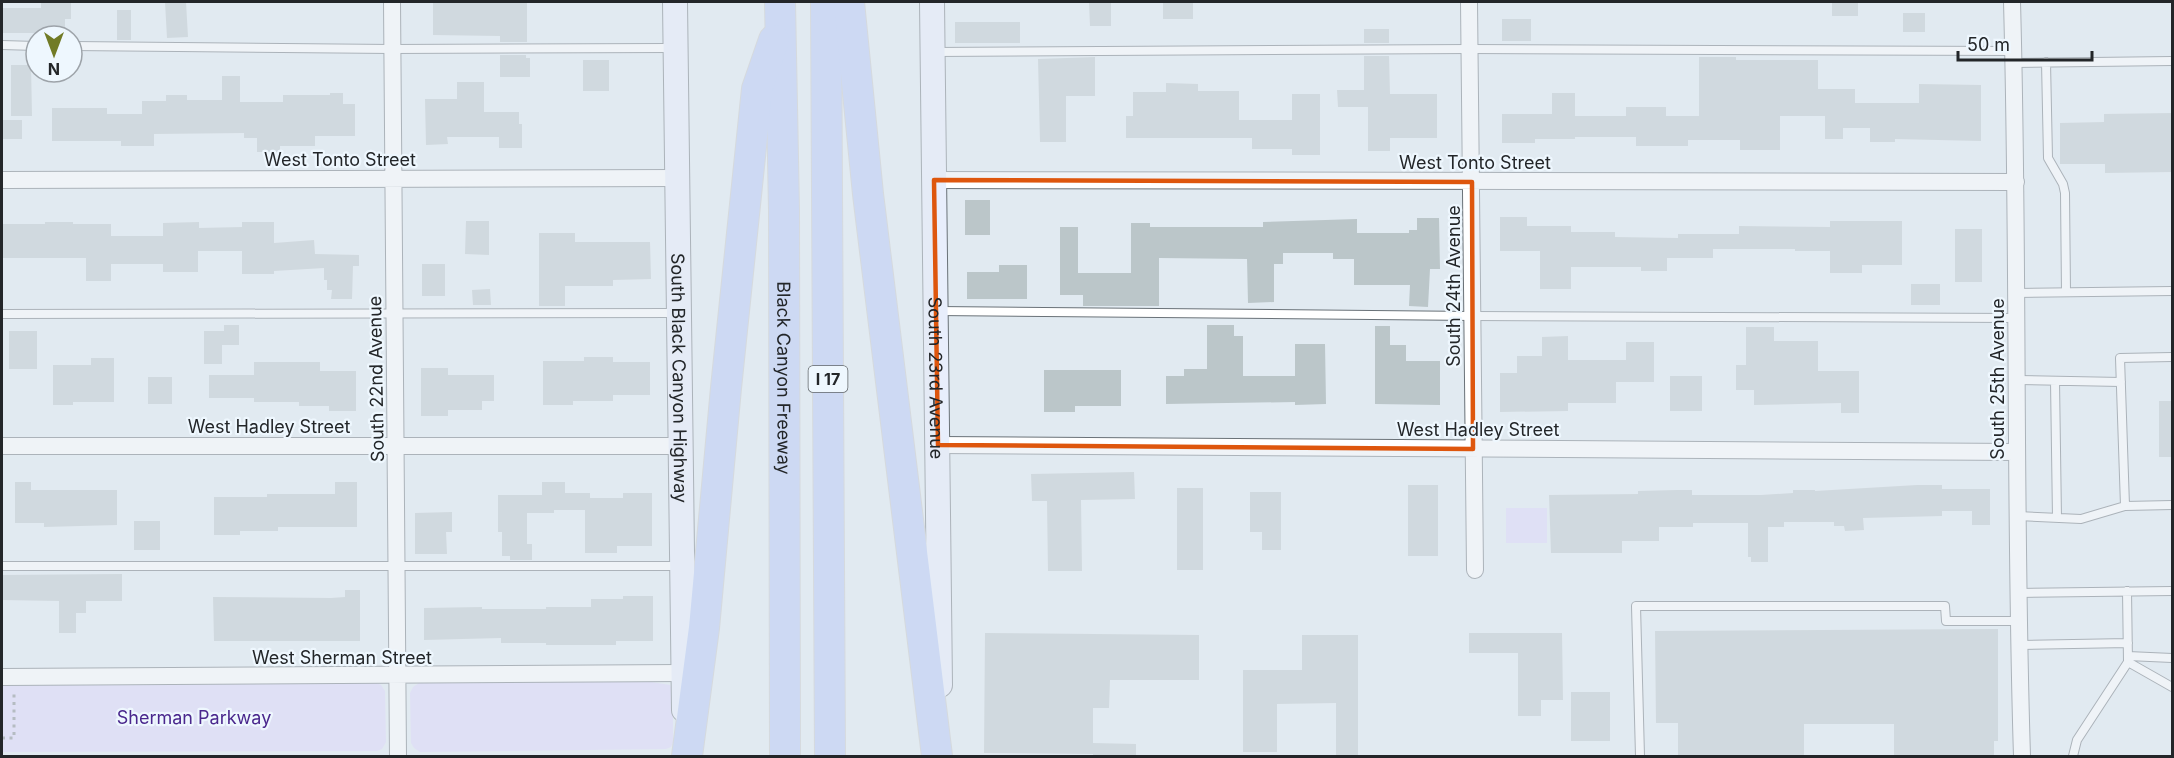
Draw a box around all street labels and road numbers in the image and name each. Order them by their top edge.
street label: West Tonto Street [264,149,416,170]
street label: West Tonto Street [1399,152,1551,173]
street label: South 24th Avenue [1443,205,1464,367]
street label: South Black Canyon Highway [668,253,692,503]
street label: Black Canyon Freeway [774,281,795,475]
street label: South 22nd Avenue [364,296,388,462]
street label: South 23rd Avenue [925,297,948,459]
street label: South 25th Avenue [1987,298,2008,460]
road number: I 17 [808,366,848,392]
street label: West Hadley Street [188,416,350,437]
street label: West Hadley Street [1397,419,1559,440]
street label: West Sherman Street [252,647,432,668]

